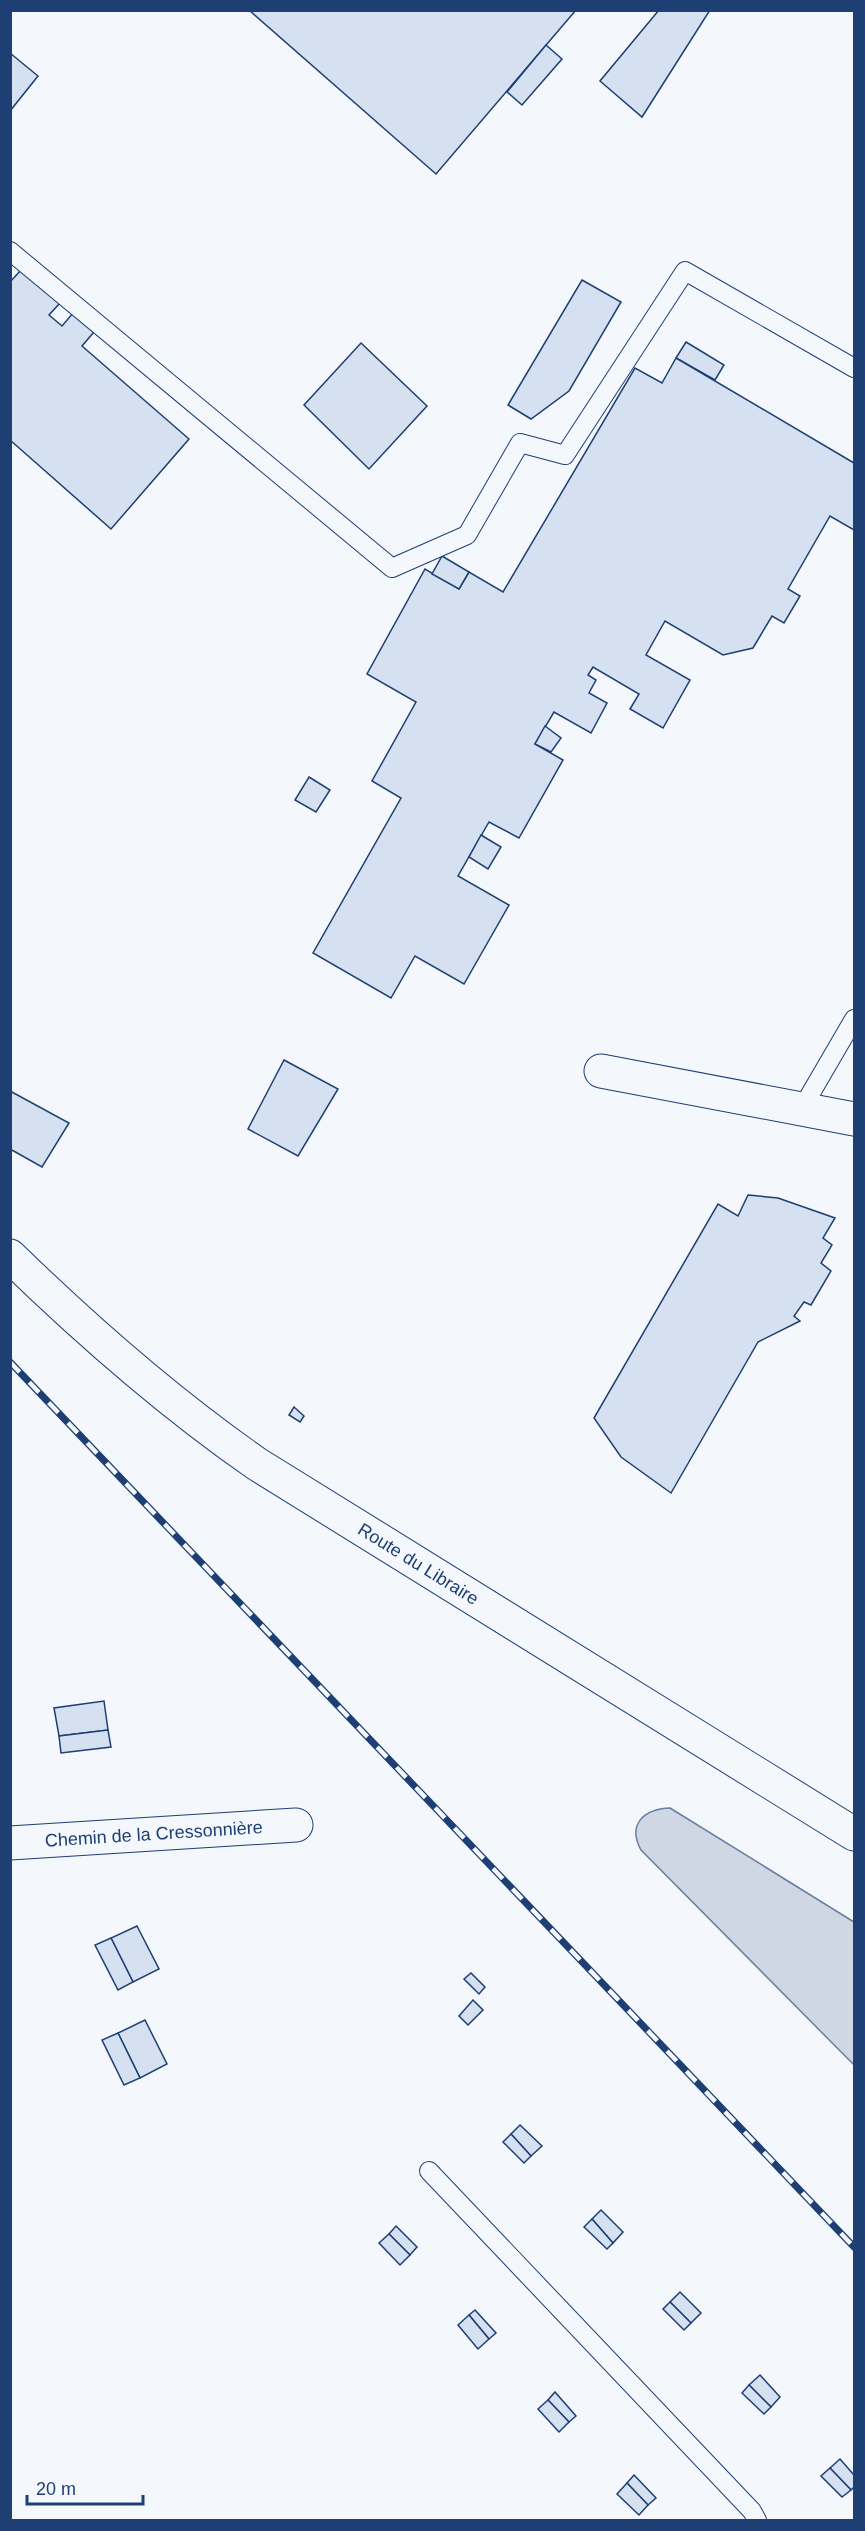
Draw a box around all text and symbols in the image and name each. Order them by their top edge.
street label: Route du Libraire [354,1519,482,1609]
street label: Chemin de la Cressonnière [44,1817,263,1851]
scale bar [27,2468,142,2506]
text: 20 m [36,2479,76,2499]

